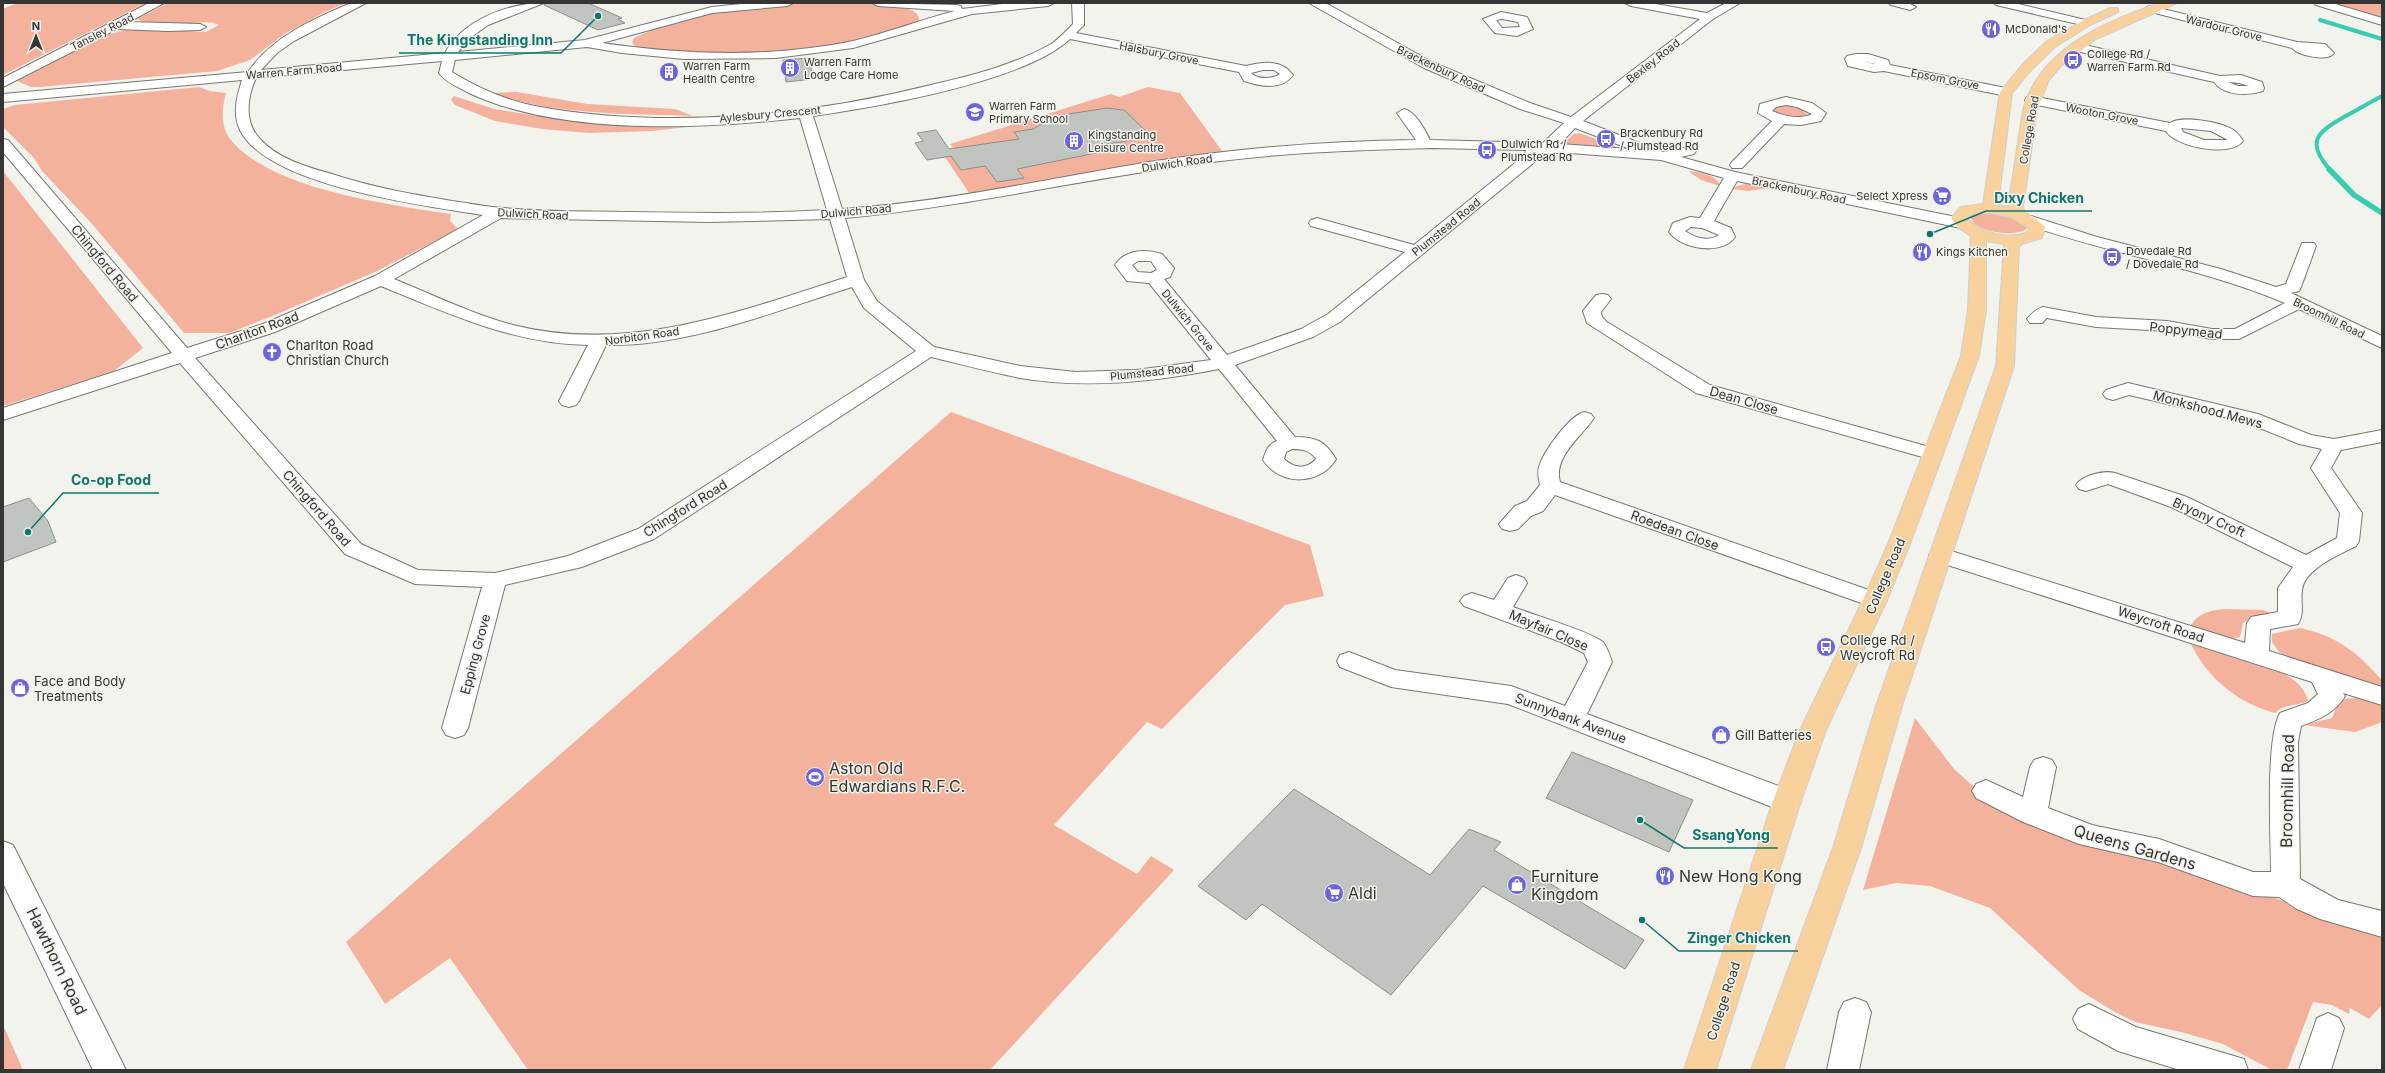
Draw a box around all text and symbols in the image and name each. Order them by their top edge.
street label: Tansley Road [68,10,136,54]
street label: Wardour Grove [2184,12,2264,44]
north arrow [16,16,56,56]
restaurant icon: McDonald's [1980,18,2002,40]
text: N [32,19,40,33]
place label: McDonald's [2005,22,2067,36]
callout: The Kingstanding Inn [399,27,561,53]
text: The Kingstanding Inn [407,31,553,48]
street label: Bexley Road [1623,36,1683,86]
street label: Halsbury Grove [1118,38,1200,68]
street label: Brackenbury Road [1395,42,1487,96]
place label: College Rd / Warren Farm Rd [2087,47,2171,74]
bus stop icon: College Rd / Warren Farm Rd [2062,49,2084,71]
place label: Warren Farm Lodge Care Home [804,55,898,82]
building icon: Warren Farm Lodge Care Home [779,57,801,79]
place label: Warren Farm Health Centre [683,59,755,86]
street label: Warren Farm Road [245,60,343,82]
building icon: Warren Farm Health Centre [658,61,680,83]
street label: Epsom Grove [1910,66,1980,92]
street label: College Road [2016,95,2042,165]
place label: Warren Farm Primary School [989,99,1068,126]
street label: Wooton Grove [2064,100,2140,128]
school or university icon: Warren Farm Primary School [964,101,986,123]
street label: Aylesbury Crescent [719,103,822,125]
place label: Brackenbury Rd / Plumstead Rd [1620,126,1703,153]
place label: Kingstanding Leisure Centre [1088,128,1164,155]
bus stop icon: Brackenbury Rd / Plumstead Rd [1595,128,1617,150]
building icon: Kingstanding Leisure Centre [1063,130,1085,152]
place label: Dulwich Rd / Plumstead Rd [1501,137,1572,164]
bus stop icon: Dulwich Rd / Plumstead Rd [1476,139,1498,161]
street label: Dulwich Road [1141,151,1213,175]
street label: Brackenbury Road [1751,173,1847,207]
supermarket icon: Select Xpress [1931,185,1953,207]
callout: Dixy Chicken [1986,185,2092,211]
place label: Select Xpress [1856,189,1928,203]
text: Dixy Chicken [1994,189,2084,206]
street label: Plumstead Road [1409,195,1483,259]
street label: Dulwich Road [820,201,892,221]
street label: Dulwich Road [497,205,569,223]
street label: Chingford Road [68,221,142,305]
restaurant icon: Kings Kitchen [1911,241,1933,263]
place label: Dovedale Rd / Dovedale Rd [2126,244,2199,271]
place label: Kings Kitchen [1936,245,2008,259]
bus stop icon: Dovedale Rd / Dovedale Rd [2101,246,2123,268]
street label: Dulwich Grove [1159,286,1217,354]
street label: Broomhill Road [2291,295,2367,341]
street label: Charlton Road [213,308,301,352]
street label: Poppymead [2149,318,2223,342]
street label: Norbiton Road [604,324,680,348]
place label: Charlton Road Christian Church [286,337,389,368]
church icon: Charlton Road Christian Church [261,341,283,363]
street label: Plumstead Road [1109,361,1195,383]
street label: Dean Close [1708,383,1780,417]
street label: Monkshood Mews [2151,387,2265,431]
callout: Co-op Food [63,467,159,493]
street label: Chingford Road [280,467,354,549]
text: Co-op Food [71,471,151,488]
street label: Chingford Road [640,476,730,540]
street label: Bryony Croft [2170,494,2248,540]
street label: Roedean Close [1629,507,1721,553]
street label: College Road [1862,535,1908,617]
street label: Weycroft Road [2116,602,2206,646]
street label: Mayfair Close [1507,606,1591,654]
street label: Epping Grove [457,612,493,696]
place label: College Rd / Weycroft Rd [1840,632,1915,663]
bus stop icon: College Rd / Weycroft Rd [1815,636,1837,658]
place label: Face and Body Treatments [34,673,126,704]
shop icon: Face and Body Treatments [9,677,31,699]
street label: Sunnybank Avenue [1513,689,1629,747]
shop icon: Gill Batteries [1710,724,1732,746]
place label: Gill Batteries [1735,727,1812,743]
street label: Broomhill Road [2276,734,2298,848]
place label: Aston Old Edwardians R.F.C. [829,758,965,796]
sports icon: Aston Old Edwardians R.F.C. [804,766,826,788]
street label: Queens Gardens [2071,820,2199,874]
callout: SsangYong [1684,822,1778,848]
text: SsangYong [1692,826,1770,843]
restaurant icon: New Hong Kong [1654,865,1676,887]
place label: Furniture Kingdom [1531,866,1599,904]
place label: New Hong Kong [1679,866,1802,886]
shop icon: Furniture Kingdom [1506,874,1528,896]
supermarket icon: Aldi [1323,882,1345,904]
place label: Aldi [1348,883,1377,903]
street label: Hawthorn Road [22,904,92,1018]
callout: Zinger Chicken [1679,925,1798,951]
text: Zinger Chicken [1687,929,1791,946]
street label: College Road [1703,960,1743,1042]

